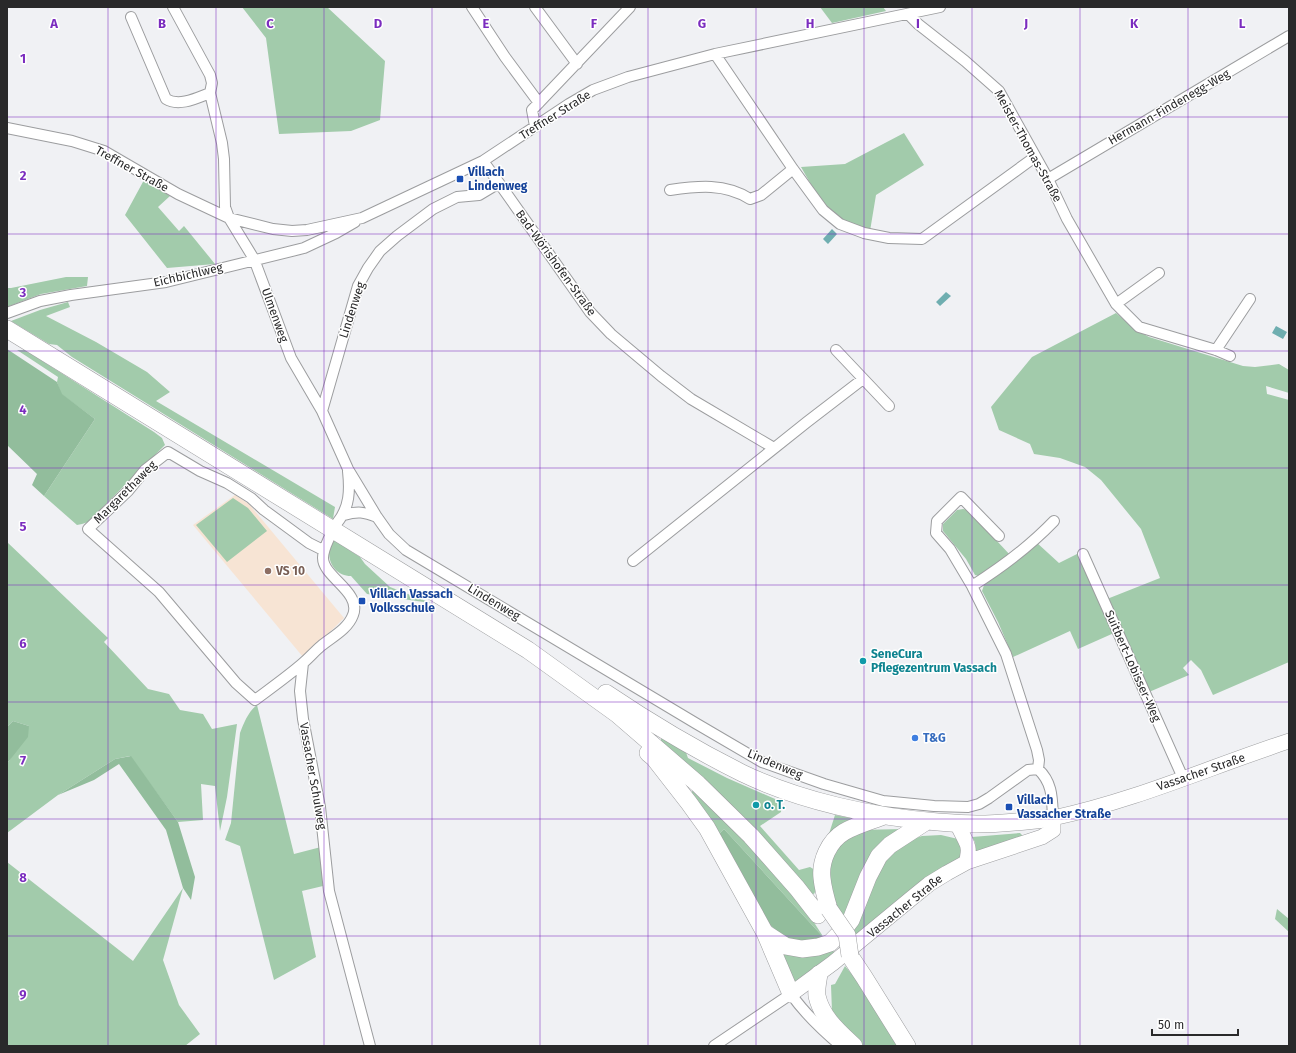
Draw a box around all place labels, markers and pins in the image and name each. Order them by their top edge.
place label: Villach Lindenweg [467,165,528,193]
marker: Villach Lindenweg [455,174,465,184]
place label: VS 10 [275,564,305,578]
marker: VS 10 [263,566,273,576]
place label: Villach Vassach Volksschule [369,587,453,615]
marker: Villach Vassach Volksschule [357,596,367,606]
place label: SeneCura Pflegezentrum Vassach [871,647,997,675]
marker: SeneCura Pflegezentrum Vassach [858,656,868,666]
place label: T&G [923,731,946,745]
marker: T&G [910,733,920,743]
place label: Villach Vassacher Straße [1016,793,1111,821]
place label: o. T. [764,798,785,812]
marker: o. T. [751,800,761,810]
marker: Villach Vassacher Straße [1004,802,1014,812]

